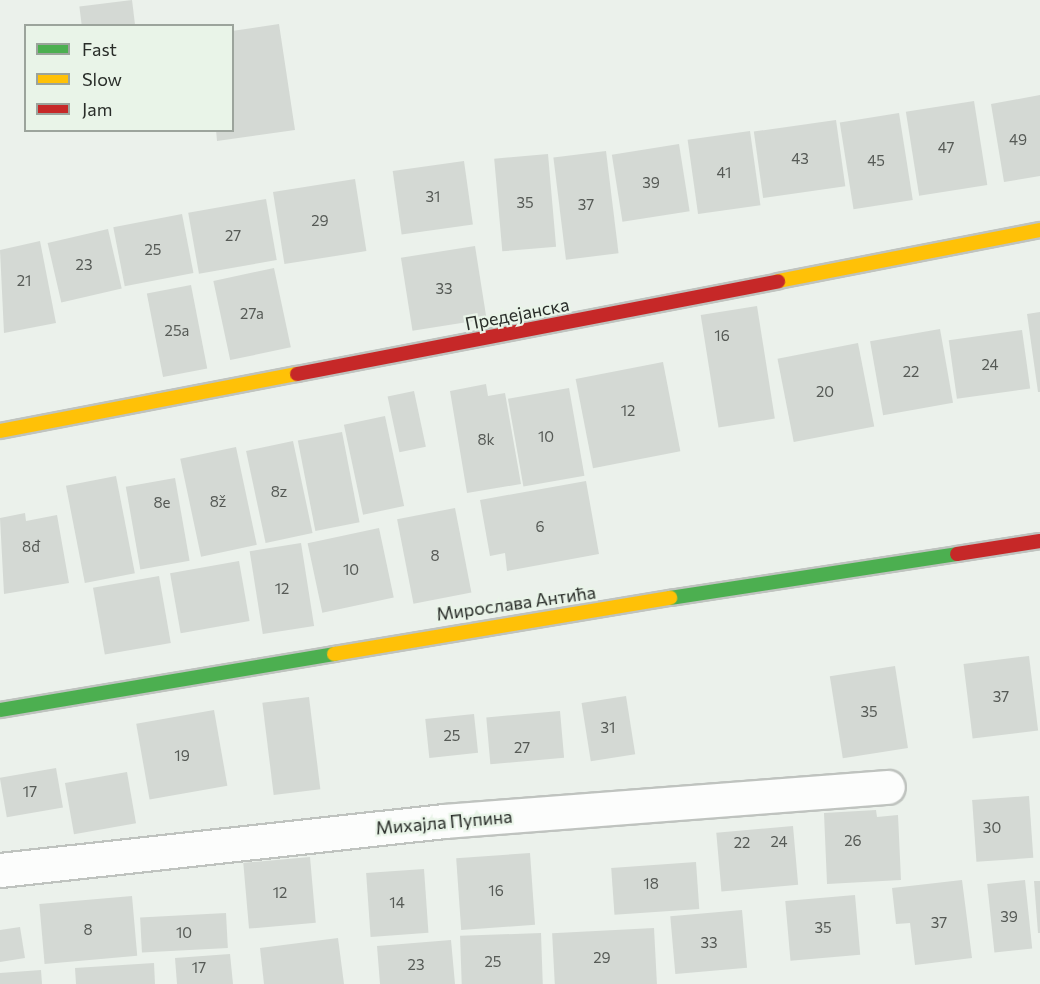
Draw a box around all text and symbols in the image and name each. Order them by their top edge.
legend [24,24,234,132]
text: Fast [82,38,117,60]
text: Slow [82,68,122,90]
text: Jam [82,98,112,120]
house number: 49 [1009,131,1027,149]
house number: 47 [938,139,954,157]
house number: 43 [791,150,809,168]
house number: 45 [867,152,885,170]
house number: 41 [717,164,731,182]
house number: 39 [642,174,660,192]
house number: 31 [426,188,440,206]
house number: 35 [516,194,534,212]
house number: 37 [578,196,594,214]
house number: 29 [311,212,329,230]
house number: 27 [225,227,241,245]
house number: 25 [145,241,161,259]
house number: 23 [76,256,92,274]
house number: 21 [17,272,31,290]
house number: 33 [435,280,453,298]
street label: Предејанска [463,293,571,335]
house number: 27a [240,305,264,323]
house number: 25a [165,322,189,340]
house number: 16 [714,327,730,345]
house number: 24 [981,356,999,374]
house number: 22 [903,363,919,381]
house number: 20 [816,383,834,401]
house number: 12 [621,402,635,420]
house number: 10 [538,428,554,446]
house number: 8k [477,431,495,449]
house number: 8z [271,483,287,501]
house number: 8ž [210,493,226,511]
house number: 8e [153,494,171,512]
house number: 6 [535,518,545,536]
house number: 8đ [22,538,40,556]
house number: 8 [430,547,440,565]
house number: 10 [343,561,359,579]
house number: 12 [275,580,289,598]
street label: Мирослава Антића [435,581,597,625]
house number: 37 [993,688,1009,706]
house number: 35 [860,703,878,721]
house number: 31 [601,719,615,737]
house number: 25 [444,727,460,745]
house number: 27 [514,739,530,757]
house number: 19 [174,747,190,765]
house number: 17 [23,783,37,801]
street label: Михајла Пупина [375,805,513,839]
house number: 30 [983,819,1001,837]
house number: 26 [844,832,862,850]
house number: 24 [770,833,788,851]
house number: 22 [734,834,750,852]
house number: 18 [643,875,659,893]
house number: 16 [488,882,504,900]
house number: 12 [273,884,287,902]
house number: 14 [389,894,405,912]
house number: 39 [1000,908,1018,926]
house number: 37 [931,914,947,932]
house number: 35 [814,919,832,937]
house number: 8 [83,921,93,939]
house number: 10 [176,924,192,942]
house number: 33 [700,934,718,952]
house number: 29 [593,949,611,967]
house number: 25 [485,953,501,971]
house number: 23 [408,956,424,974]
house number: 17 [192,959,206,977]

